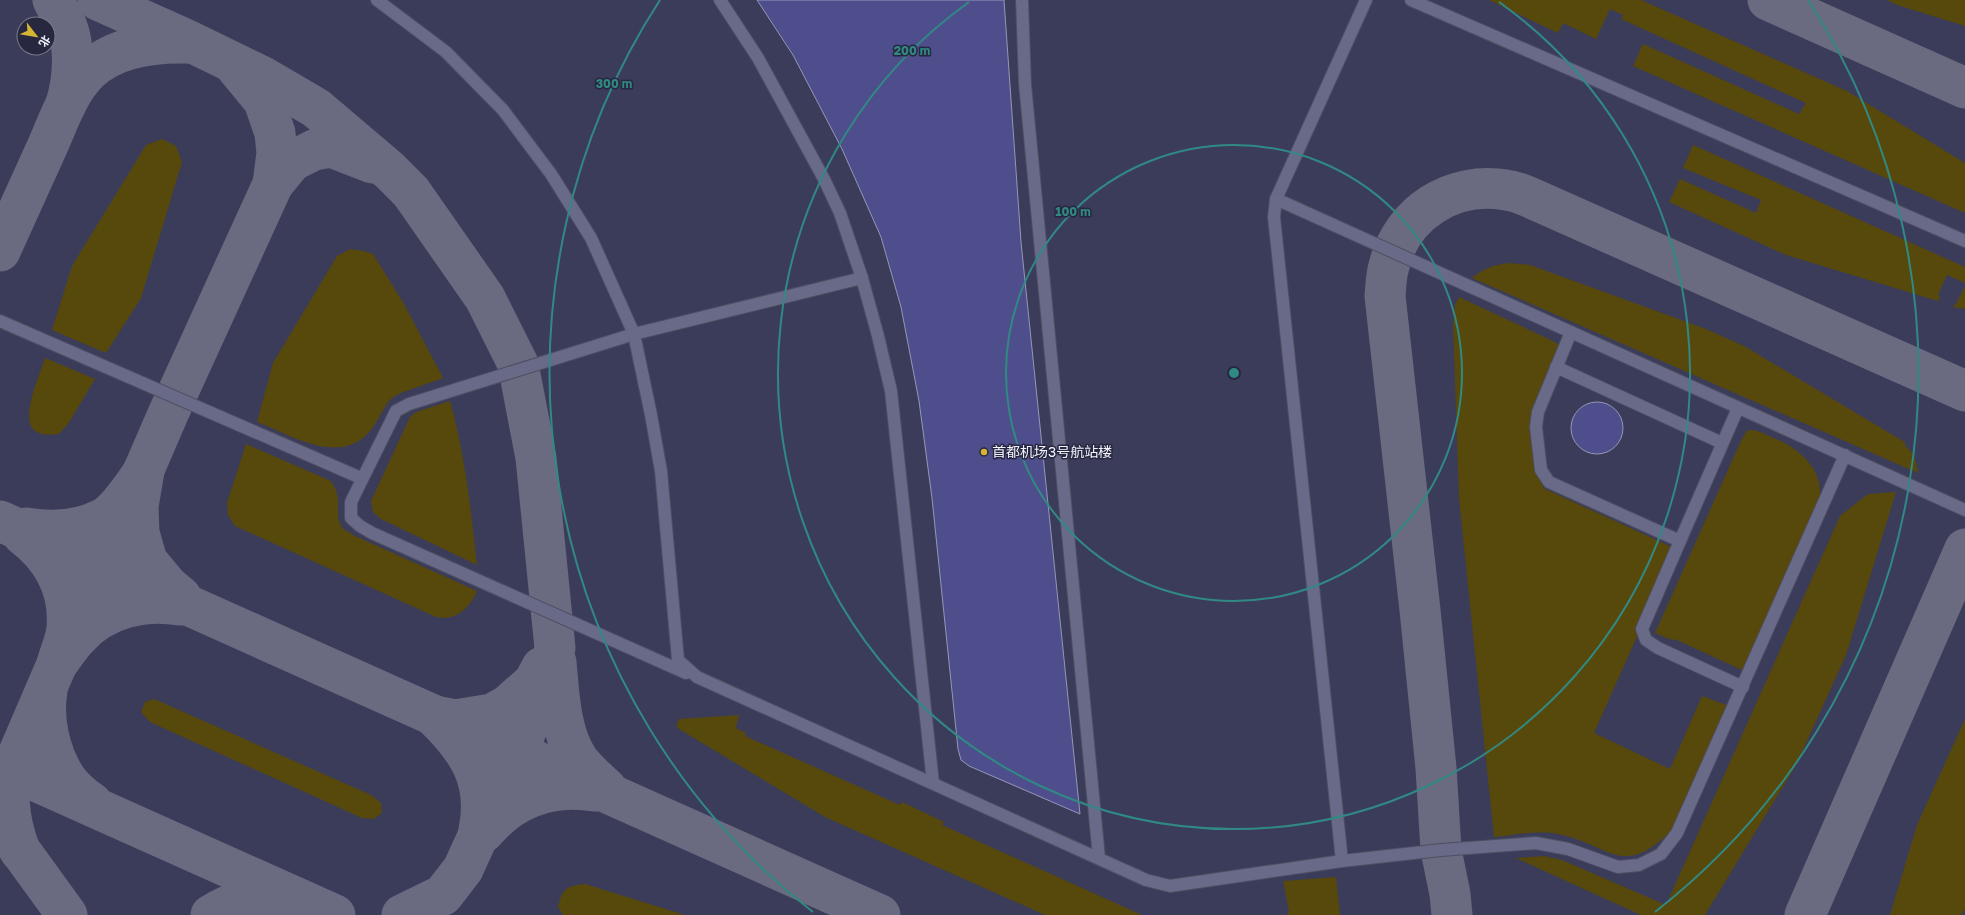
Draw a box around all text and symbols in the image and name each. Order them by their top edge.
north arrow [16,16,56,56]
text: 北 [37,33,53,49]
text: 200 m [894,43,930,58]
text: 300 m [596,76,632,91]
text: 100 m [1055,204,1091,219]
centre of rings [1227,366,1241,380]
place label: 首都机场3号航站楼 [992,443,1112,460]
marker: 首都机场3号航站楼 [979,447,989,457]

